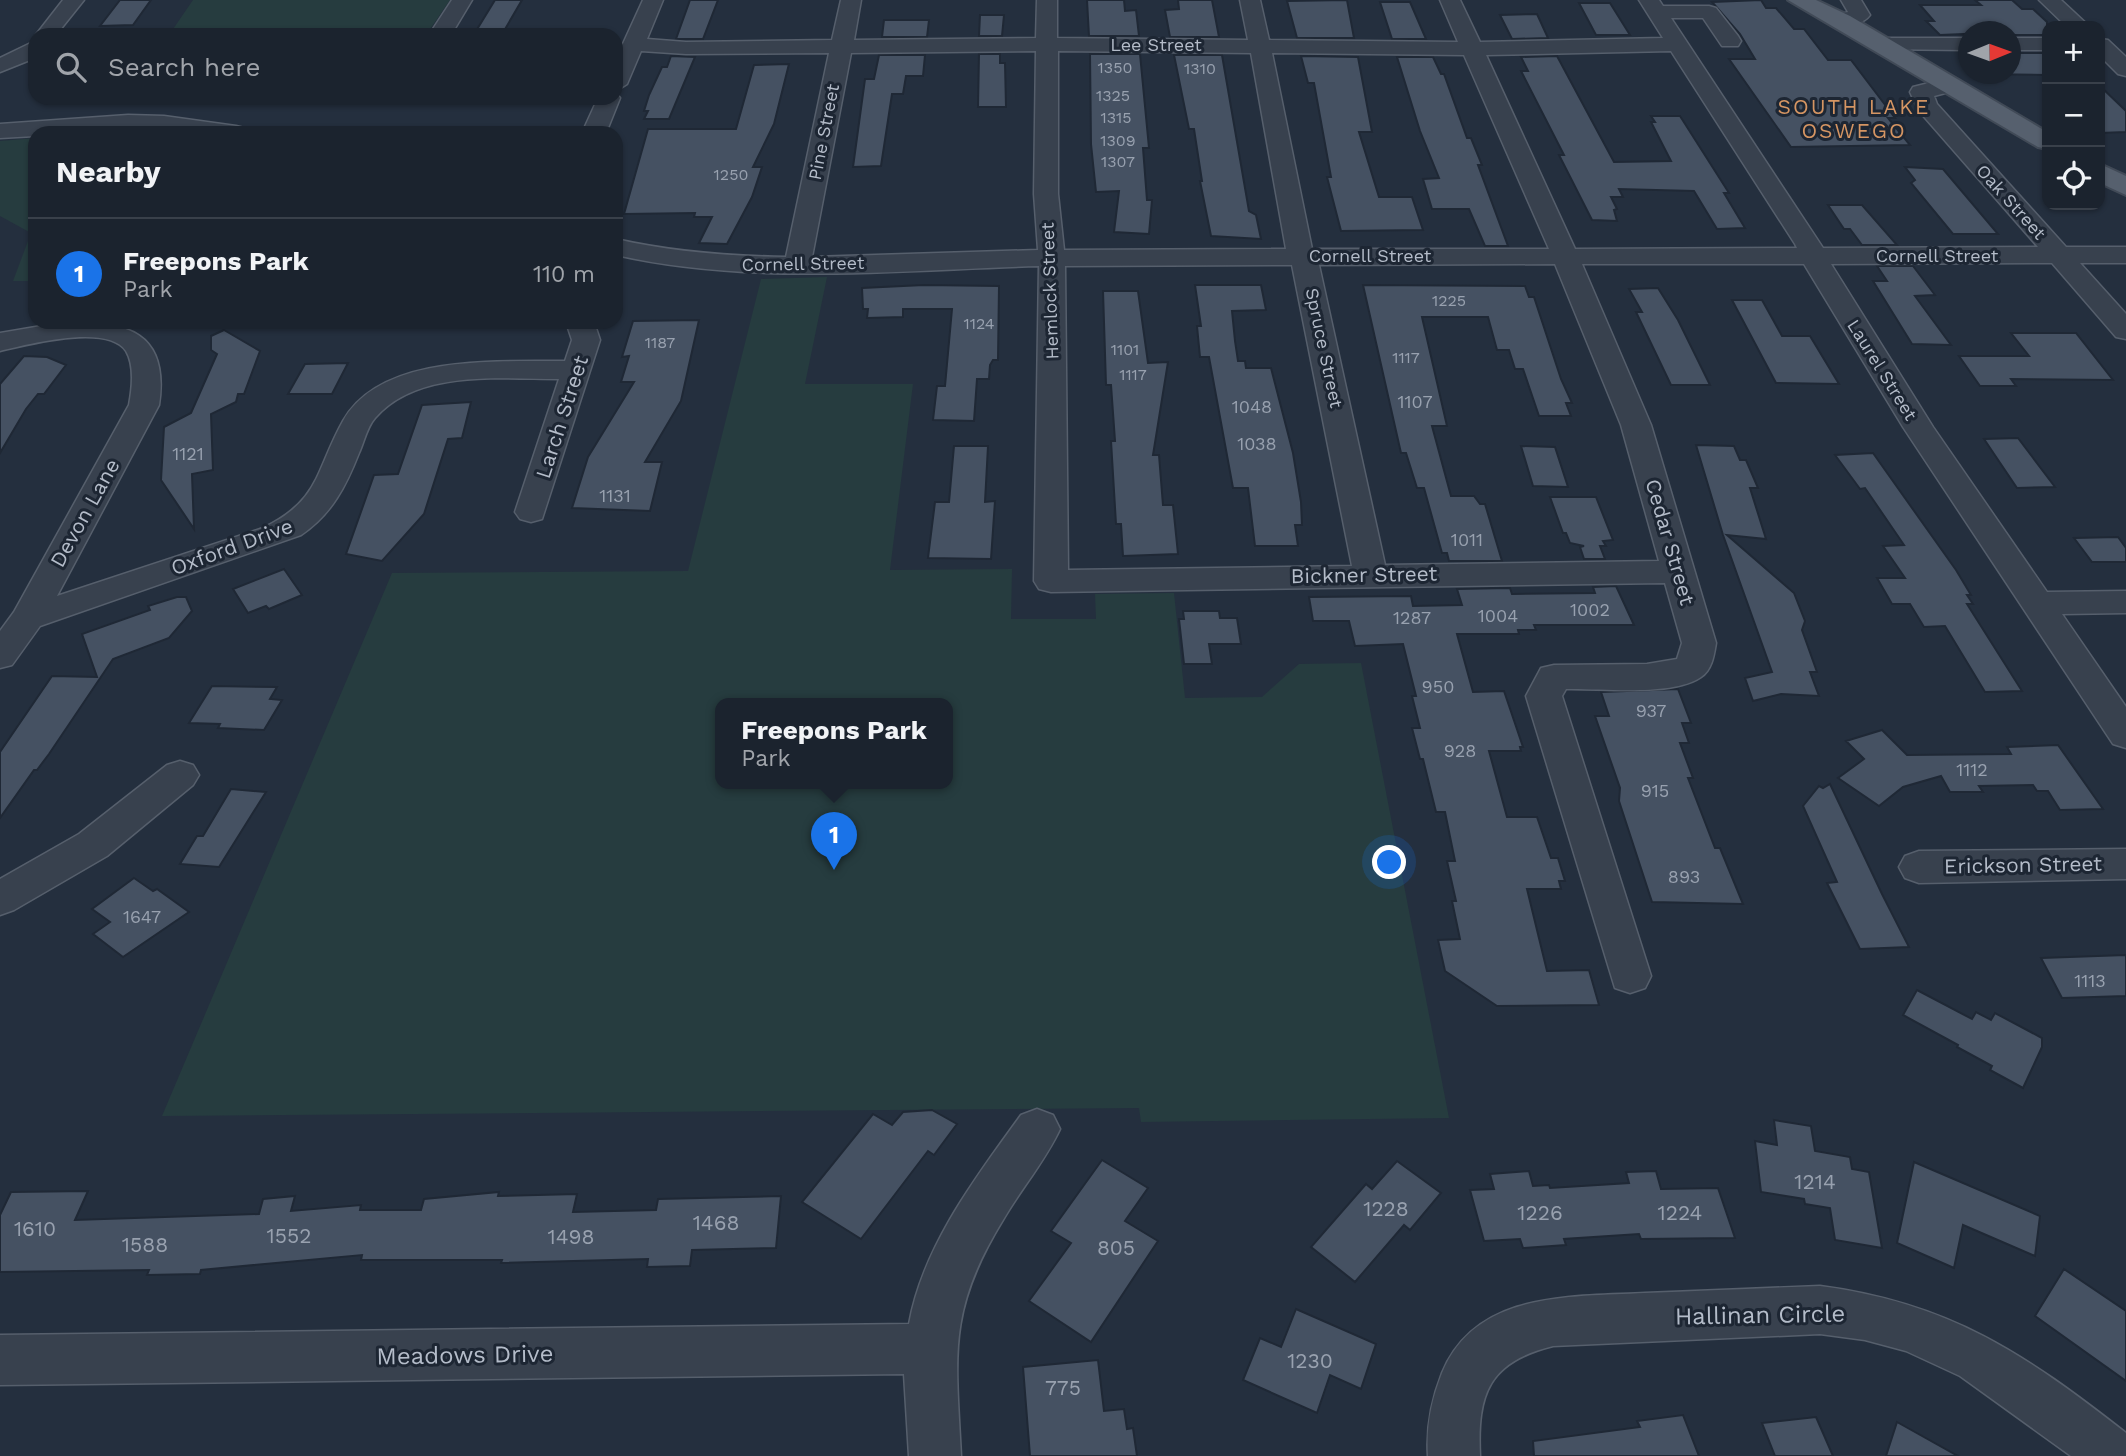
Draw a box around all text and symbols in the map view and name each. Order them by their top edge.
north arrow [1958,21,2021,84]
map controls [2042,21,2105,210]
button: + [2042,21,2105,84]
search box [28,28,623,105]
street label: Lee Street [1110,34,1202,55]
icon: search [52,48,90,86]
text: Search here [108,52,260,82]
house number: 1350 [1098,58,1132,77]
house number: 1310 [1184,59,1216,78]
street label: Pine Street [804,82,843,182]
button: − [2042,84,2105,147]
house number: 1325 [1096,86,1130,105]
district label: SOUTH LAKE OSWEGO [1778,94,1930,143]
house number: 1315 [1100,108,1132,127]
house number: 1309 [1100,131,1136,150]
button: locate [2042,147,2105,210]
house number: 1307 [1101,152,1135,171]
text: Nearby [56,154,161,189]
street label: Oak Street [1972,160,2051,244]
house number: 1250 [714,165,748,184]
street label: Hemlock Street [1037,222,1062,360]
street label: Cornell Street [1309,245,1432,266]
street label: Cornell Street [1876,245,1999,266]
text: Freepons Park [123,246,309,276]
street label: Cornell Street [741,252,865,275]
text: 1 [74,261,84,288]
text: 110 m [533,261,595,288]
text: Park [123,276,172,303]
street label: Spruce Street [1302,286,1348,410]
house number: 1225 [1432,291,1466,310]
house number: 1124 [963,314,995,333]
street label: Laurel Street [1843,316,1922,424]
house number: 1187 [645,333,675,352]
house number: 1101 [1111,340,1139,359]
house number: 1117 [1392,348,1420,367]
street label: Larch Street [530,352,593,481]
house number: 1117 [1119,365,1147,384]
house number: 1107 [1398,391,1432,412]
house number: 1048 [1232,396,1272,417]
house number: 1038 [1237,433,1277,454]
house number: 1121 [172,443,204,464]
street label: Devon Lane [44,454,125,571]
street label: Cedar Street [1641,476,1700,608]
house number: 1131 [599,485,631,506]
street label: Oxford Drive [167,513,296,580]
house number: 1011 [1451,529,1483,550]
street label: Bickner Street [1291,561,1438,588]
house number: 1002 [1570,599,1610,620]
house number: 1004 [1478,605,1518,626]
house number: 1287 [1393,607,1431,628]
house number: 950 [1422,676,1454,697]
popup [715,698,953,789]
house number: 937 [1636,700,1666,721]
text: Freepons Park [741,715,927,745]
house number: 928 [1444,740,1476,761]
text: Park [741,745,791,772]
house number: 1112 [1956,759,1988,780]
house number: 915 [1641,780,1669,801]
pin: 1 [811,812,857,870]
your location [1372,845,1406,879]
street label: Erickson Street [1944,851,2102,878]
house number: 893 [1668,866,1700,887]
house number: 1647 [123,906,161,927]
house number: 1113 [2074,970,2106,991]
house number: 1214 [1794,1169,1836,1194]
house number: 1228 [1363,1196,1409,1221]
house number: 1226 [1517,1200,1563,1225]
house number: 1224 [1658,1200,1702,1225]
house number: 1468 [693,1210,739,1235]
house number: 1610 [14,1216,56,1241]
house number: 1552 [267,1223,311,1248]
house number: 1498 [548,1224,594,1249]
house number: 1588 [122,1232,168,1257]
house number: 805 [1097,1235,1135,1260]
street label: Hallinan Circle [1675,1300,1845,1330]
street label: Meadows Drive [376,1339,554,1371]
house number: 1230 [1287,1348,1333,1373]
house number: 775 [1045,1375,1081,1400]

